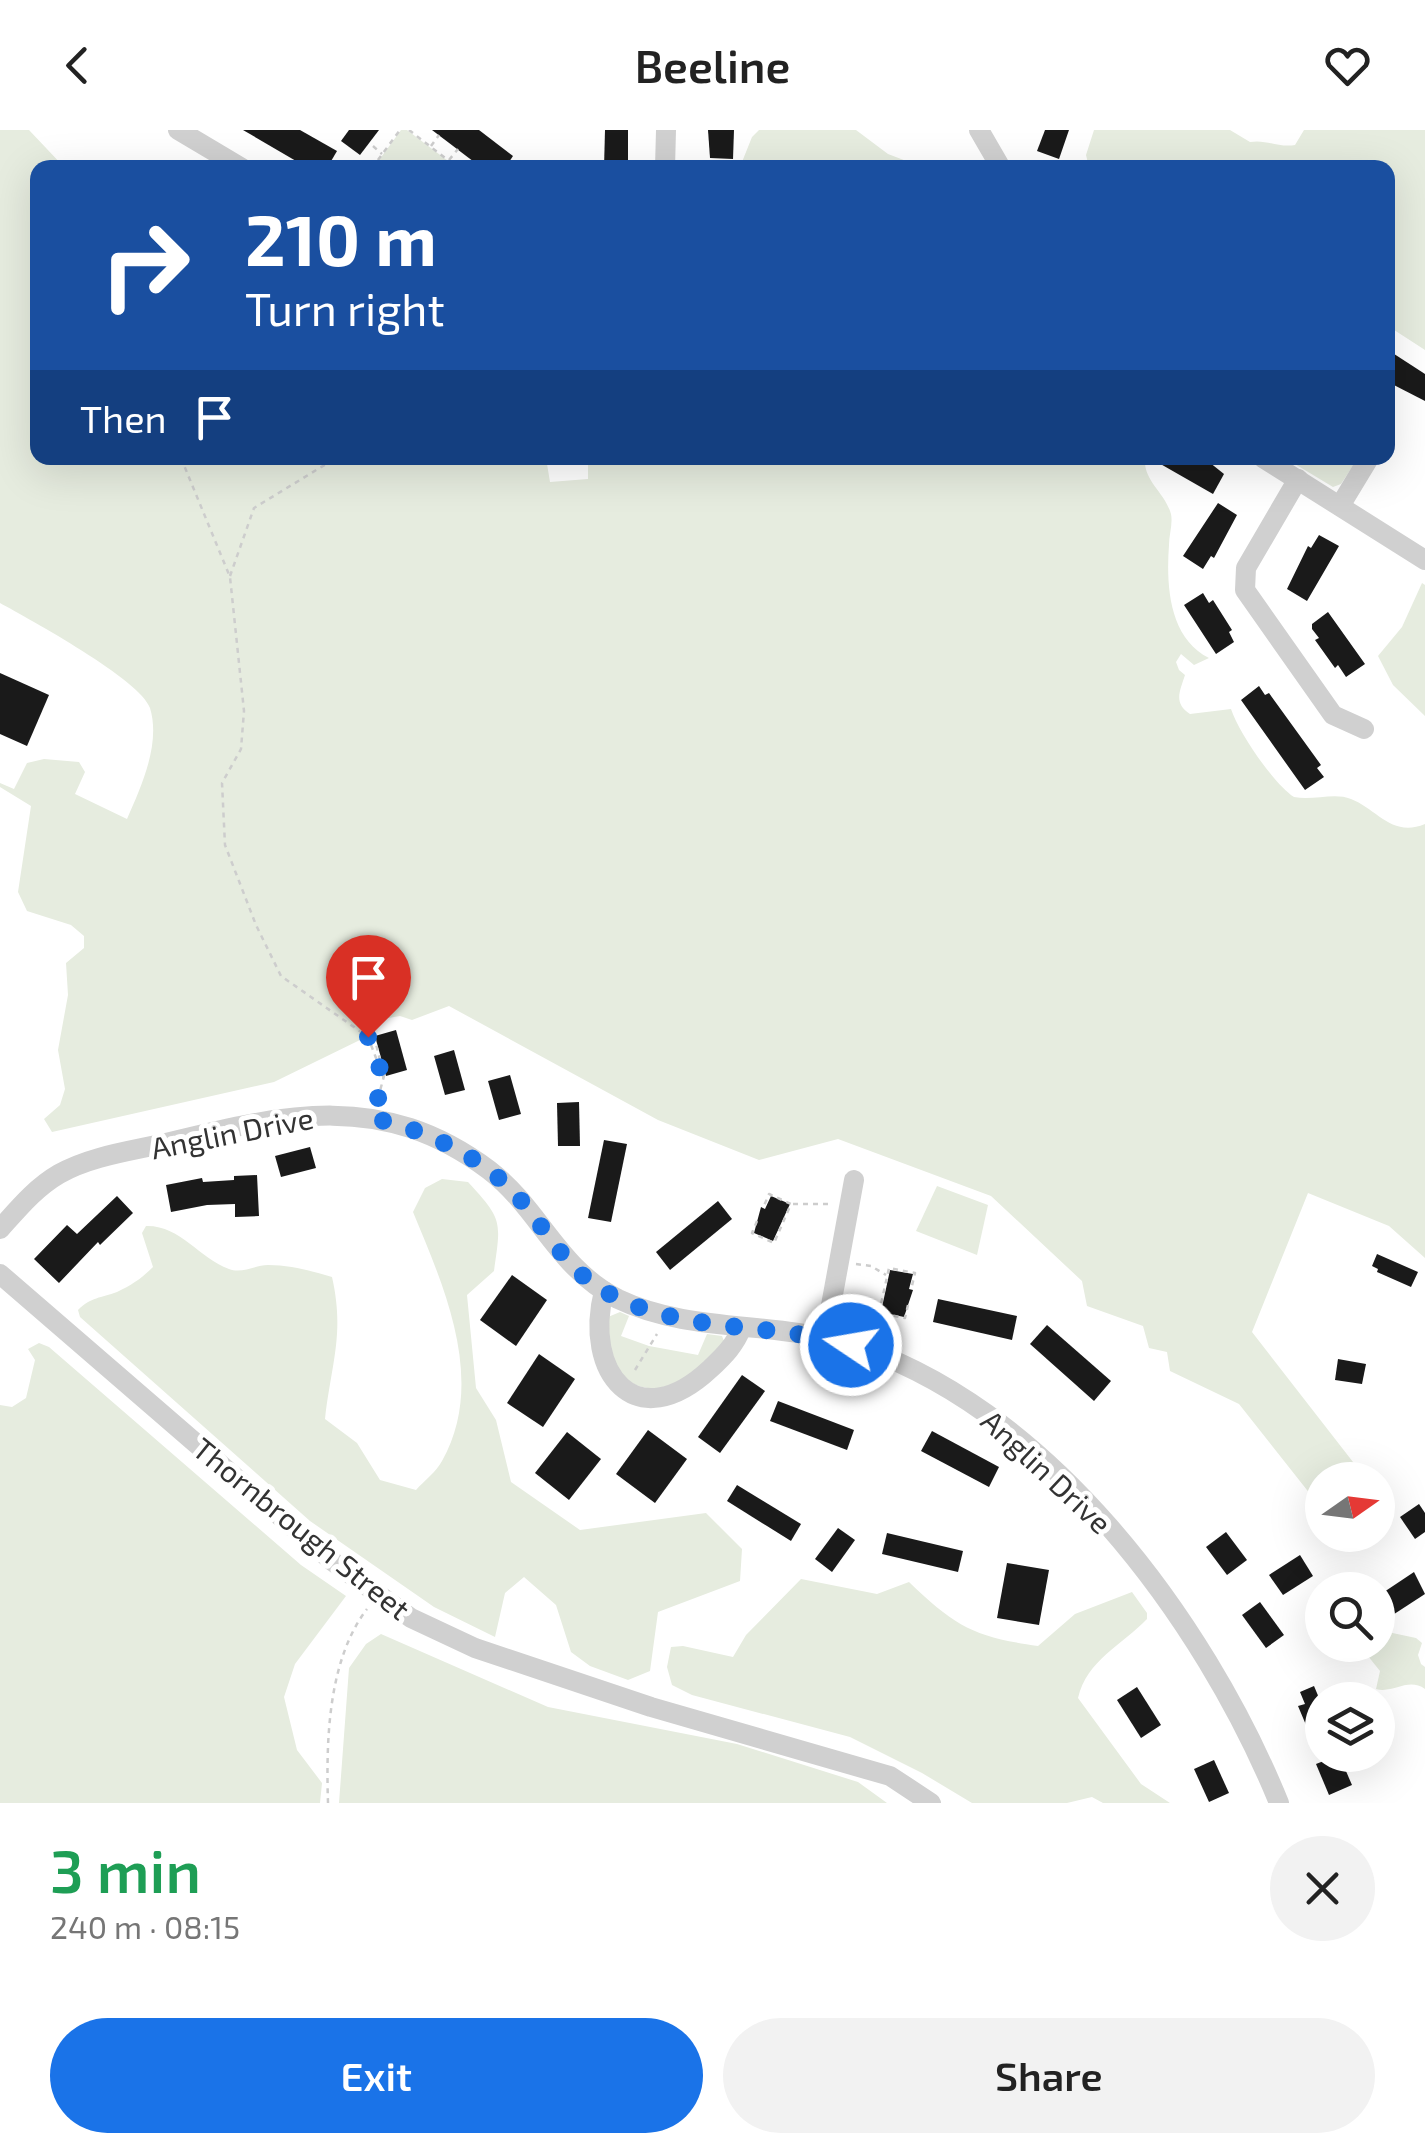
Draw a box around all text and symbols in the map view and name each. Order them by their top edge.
icon: back [50,38,105,93]
text: Beeline [635,38,790,92]
icon: heart [1320,38,1375,93]
text: 210 m [245,196,437,280]
icon: right [80,200,210,330]
text: Turn right [245,281,445,335]
icon: arrive [187,390,242,445]
text: Then [80,395,167,441]
pin [326,935,411,1038]
icon: arrive [341,950,396,1005]
street label: Anglin Drive [148,1099,316,1165]
position arrow [799,1293,903,1397]
street label: Anglin Drive [975,1402,1119,1540]
street label: Thornbrough Street [186,1430,418,1626]
north arrow [1305,1462,1395,1552]
map controls [1305,1462,1395,1772]
button: search [1305,1572,1395,1662]
button: layers [1305,1682,1395,1772]
text: 3 min [50,1833,201,1905]
button: close [1270,1836,1375,1941]
text: 240 m · 08:15 [50,1907,240,1945]
button: Exit [50,2018,703,2133]
button: Share [723,2018,1375,2133]

